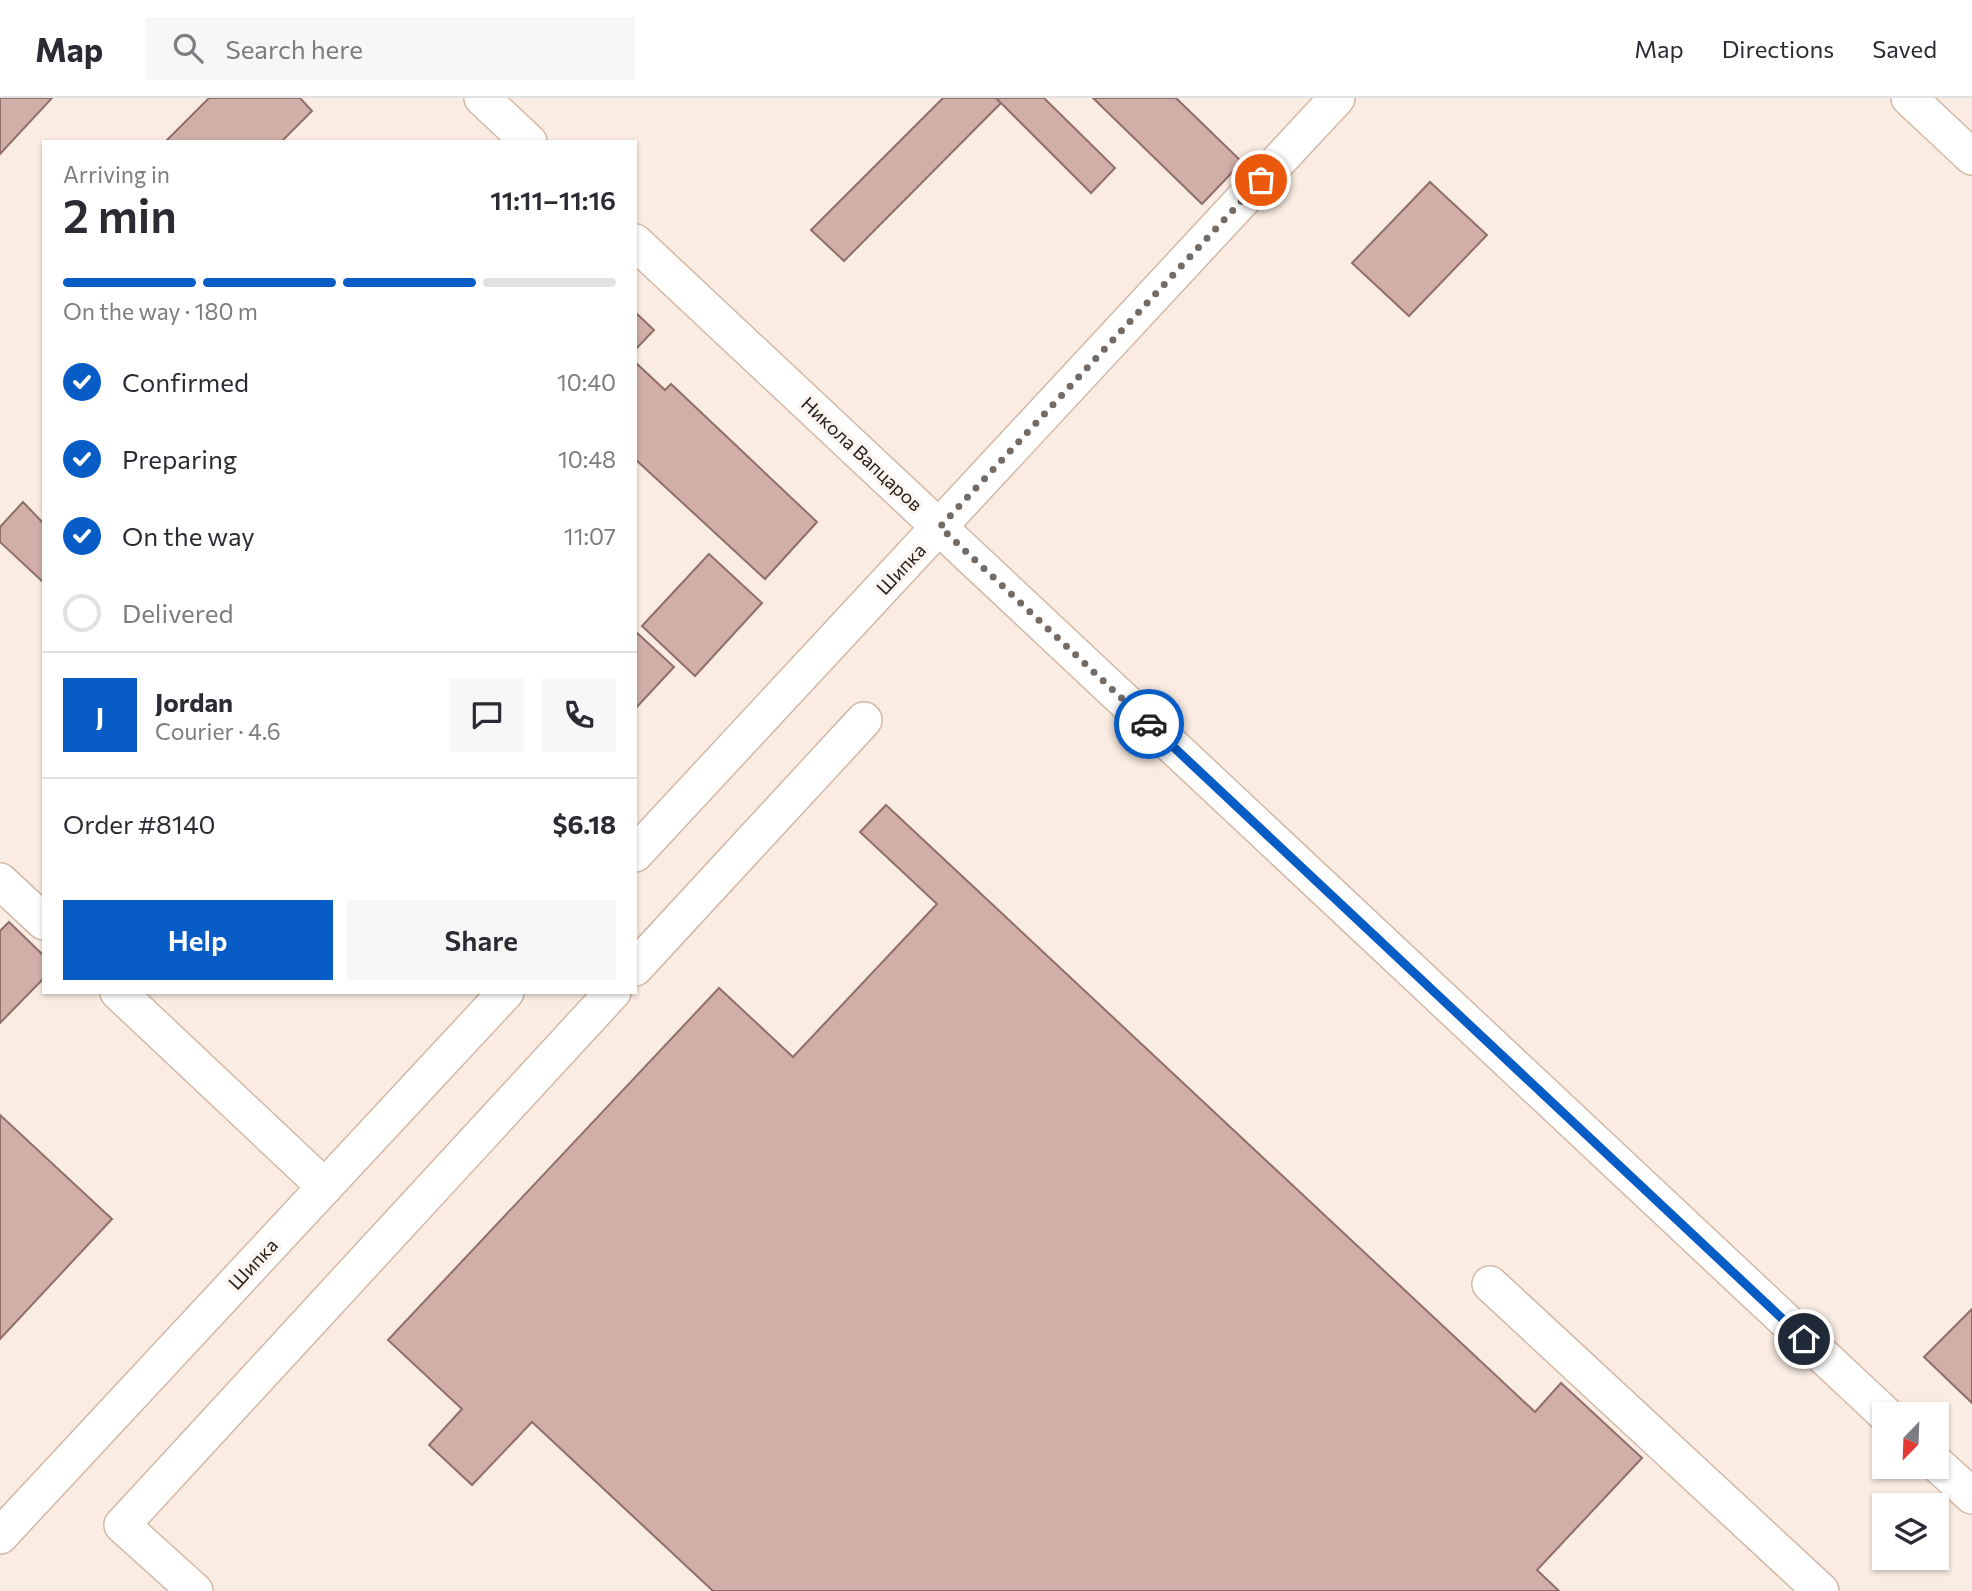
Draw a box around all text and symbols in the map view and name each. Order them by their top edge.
search box [145,17,635,80]
text: Map [35,28,103,69]
icon: search [169,29,207,67]
text: Search here [225,33,363,64]
text: Map [1634,34,1684,63]
text: Directions [1722,34,1834,63]
text: Saved [1872,34,1937,63]
pin [1231,150,1291,210]
text: Arriving in [63,160,170,188]
icon: bag [1242,161,1280,199]
text: 11:11–11:16 [490,184,616,215]
text: 2 min [63,186,177,242]
text: On the way · 180 m [63,297,258,325]
icon: check [63,363,101,401]
text: Confirmed [122,366,249,397]
text: 10:40 [557,368,616,396]
street label: Никола Вапцаров [797,392,928,516]
icon: check [63,440,101,478]
text: Preparing [122,443,237,474]
text: 10:48 [558,445,616,473]
icon: check [63,517,101,555]
text: On the way [122,520,255,551]
text: 11:07 [564,522,616,550]
street label: Шипка [871,538,930,599]
text: Delivered [122,597,233,628]
button: chat [450,678,524,752]
button: phone [542,678,616,752]
text: Jordan [155,686,233,717]
courier [1114,689,1184,759]
text: J [96,700,104,731]
icon: car [1130,705,1168,743]
text: Courier · 4.6 [155,717,281,745]
text: Order #8140 [63,808,216,839]
text: $6.18 [553,808,616,839]
button: Help [63,900,333,980]
button: Share [347,900,616,980]
street label: Шипка [223,1233,282,1294]
pin [1774,1309,1834,1369]
icon: home [1785,1320,1823,1358]
north arrow [1872,1402,1950,1479]
map controls [1872,1402,1949,1570]
button: layers [1872,1493,1949,1570]

